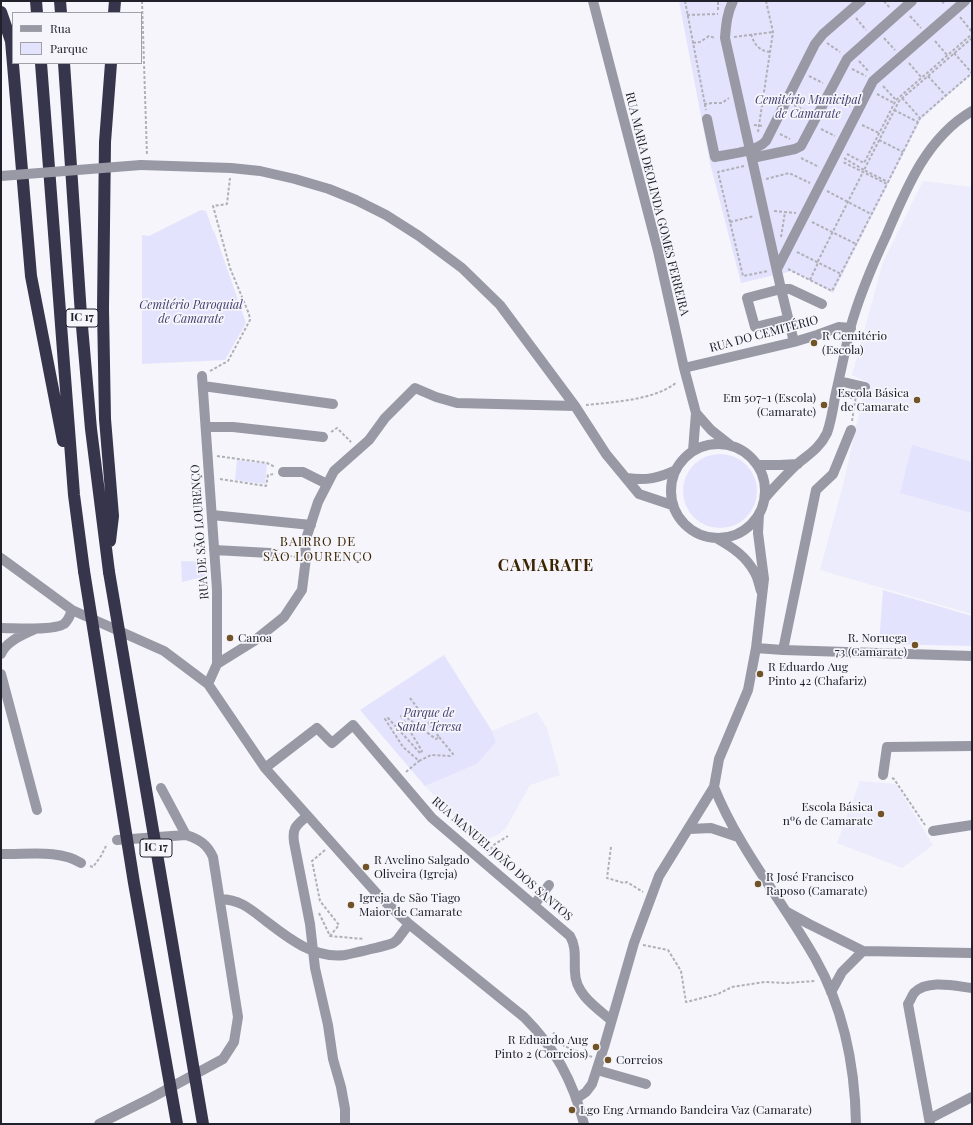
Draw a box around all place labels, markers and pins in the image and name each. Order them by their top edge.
place label: R Cemitério (Escola) [822,329,887,357]
marker: R Cemitério (Escola) [809,338,819,348]
place label: Escola Básica de Camarate [838,386,909,414]
place label: Em 507-1 (Escola) (Camarate) [723,391,816,419]
marker: Escola Básica de Camarate [912,395,922,405]
marker: Em 507-1 (Escola) (Camarate) [819,400,829,410]
place label: Canoa [238,631,272,645]
place label: R. Noruega 73 (Camarate) [835,631,907,659]
marker: Canoa [225,633,235,643]
marker: R. Noruega 73 (Camarate) [910,640,920,650]
place label: R Eduardo Aug Pinto 42 (Chafariz) [768,660,867,688]
marker: R Eduardo Aug Pinto 42 (Chafariz) [755,669,765,679]
place label: Escola Básica nº6 de Camarate [783,800,873,828]
marker: Escola Básica nº6 de Camarate [876,809,886,819]
place label: R Avelino Salgado Oliveira (Igreja) [374,853,469,881]
marker: R Avelino Salgado Oliveira (Igreja) [361,862,371,872]
place label: R José Francisco Raposo (Camarate) [766,870,867,898]
marker: R José Francisco Raposo (Camarate) [753,879,763,889]
place label: Igreja de São Tiago Maior de Camarate [359,891,462,919]
marker: Igreja de São Tiago Maior de Camarate [346,900,356,910]
place label: R Eduardo Aug Pinto 2 (Correios) [494,1033,588,1061]
marker: R Eduardo Aug Pinto 2 (Correios) [591,1042,601,1052]
place label: Correios [616,1053,663,1067]
marker: Correios [603,1055,613,1065]
place label: Lgo Eng Armando Bandeira Vaz (Camarate) [580,1103,812,1117]
marker: Lgo Eng Armando Bandeira Vaz (Camarate) [567,1105,577,1115]

